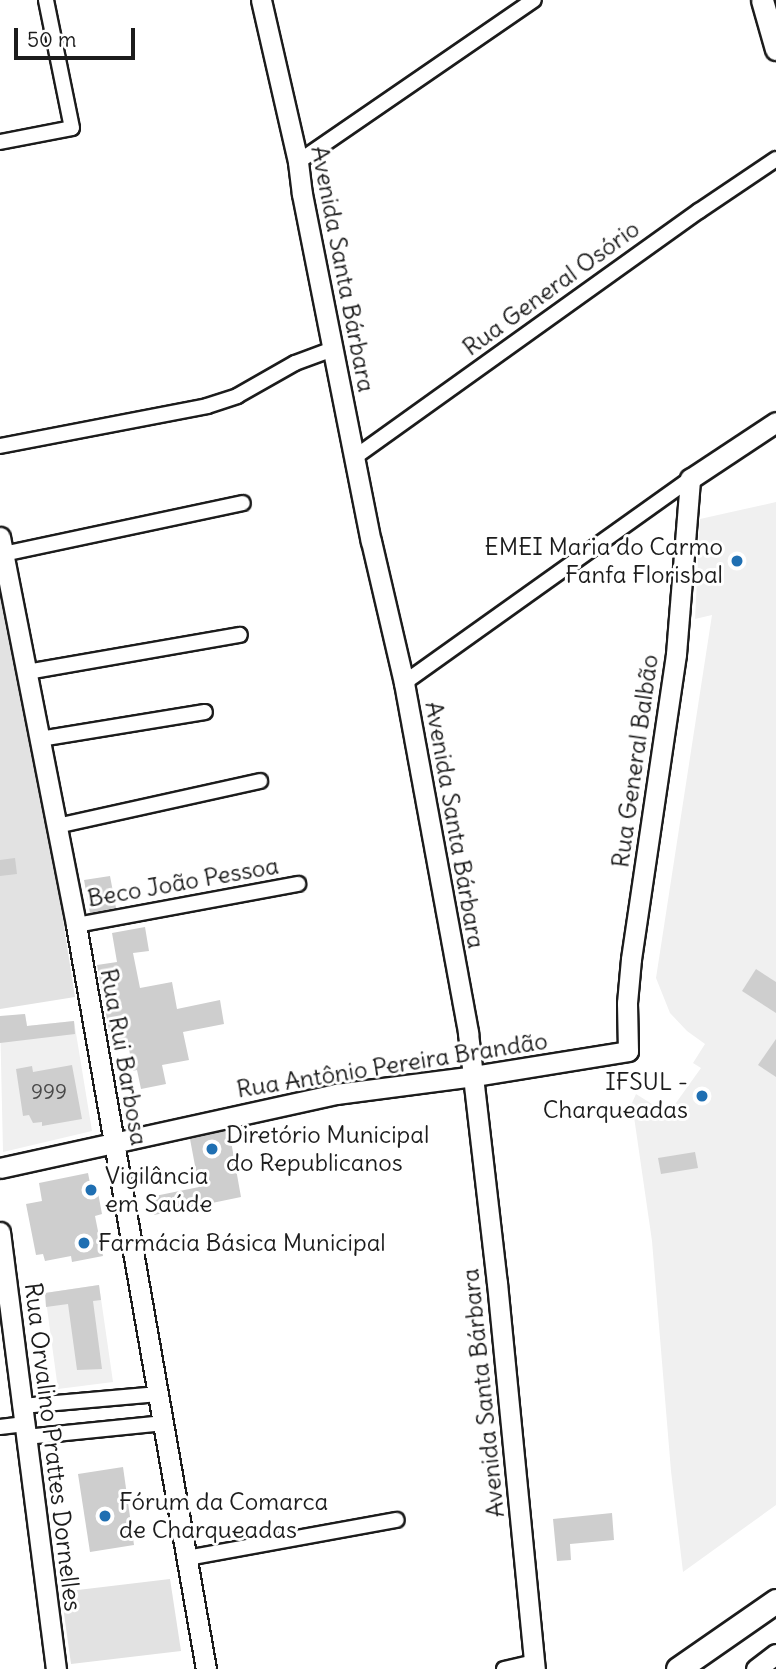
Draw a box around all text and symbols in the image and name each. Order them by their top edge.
scale bar [18,14,138,58]
text: 50 m [27,26,76,53]
street label: Avenida Santa Bárbara [305,143,381,395]
street label: Rua General Osório [457,214,645,362]
place label: EMEI Maria do Carmo Fanfa Florisbal [485,533,723,589]
marker: EMEI Maria do Carmo Fanfa Florisbal [729,553,745,569]
street label: Rua General Balbão [606,653,664,869]
street label: Avenida Santa Bárbara [419,699,491,951]
street label: Beco João Pessoa [85,851,281,913]
street label: Rua Rui Barbosa [94,966,154,1148]
street label: Rua Antônio Pereira Brandão [234,1026,550,1104]
place label: IFSUL - Charqueadas [543,1068,688,1124]
house number: 999 [31,1079,67,1105]
marker: IFSUL - Charqueadas [694,1088,710,1104]
place label: Diretório Municipal do Republicanos [226,1121,429,1177]
marker: Diretório Municipal do Republicanos [204,1141,220,1157]
place label: Vigilância em Saúde [105,1162,212,1218]
marker: Vigilância em Saúde [83,1182,99,1198]
place label: Farmácia Básica Municipal [98,1229,386,1257]
marker: Farmácia Básica Municipal [76,1235,92,1251]
street label: Avenida Santa Bárbara [456,1267,510,1519]
street label: Rua Orvalino Prattes Dornelles [19,1281,87,1613]
place label: Fórum da Comarca de Charqueadas [119,1488,328,1544]
marker: Fórum da Comarca de Charqueadas [97,1508,113,1524]

